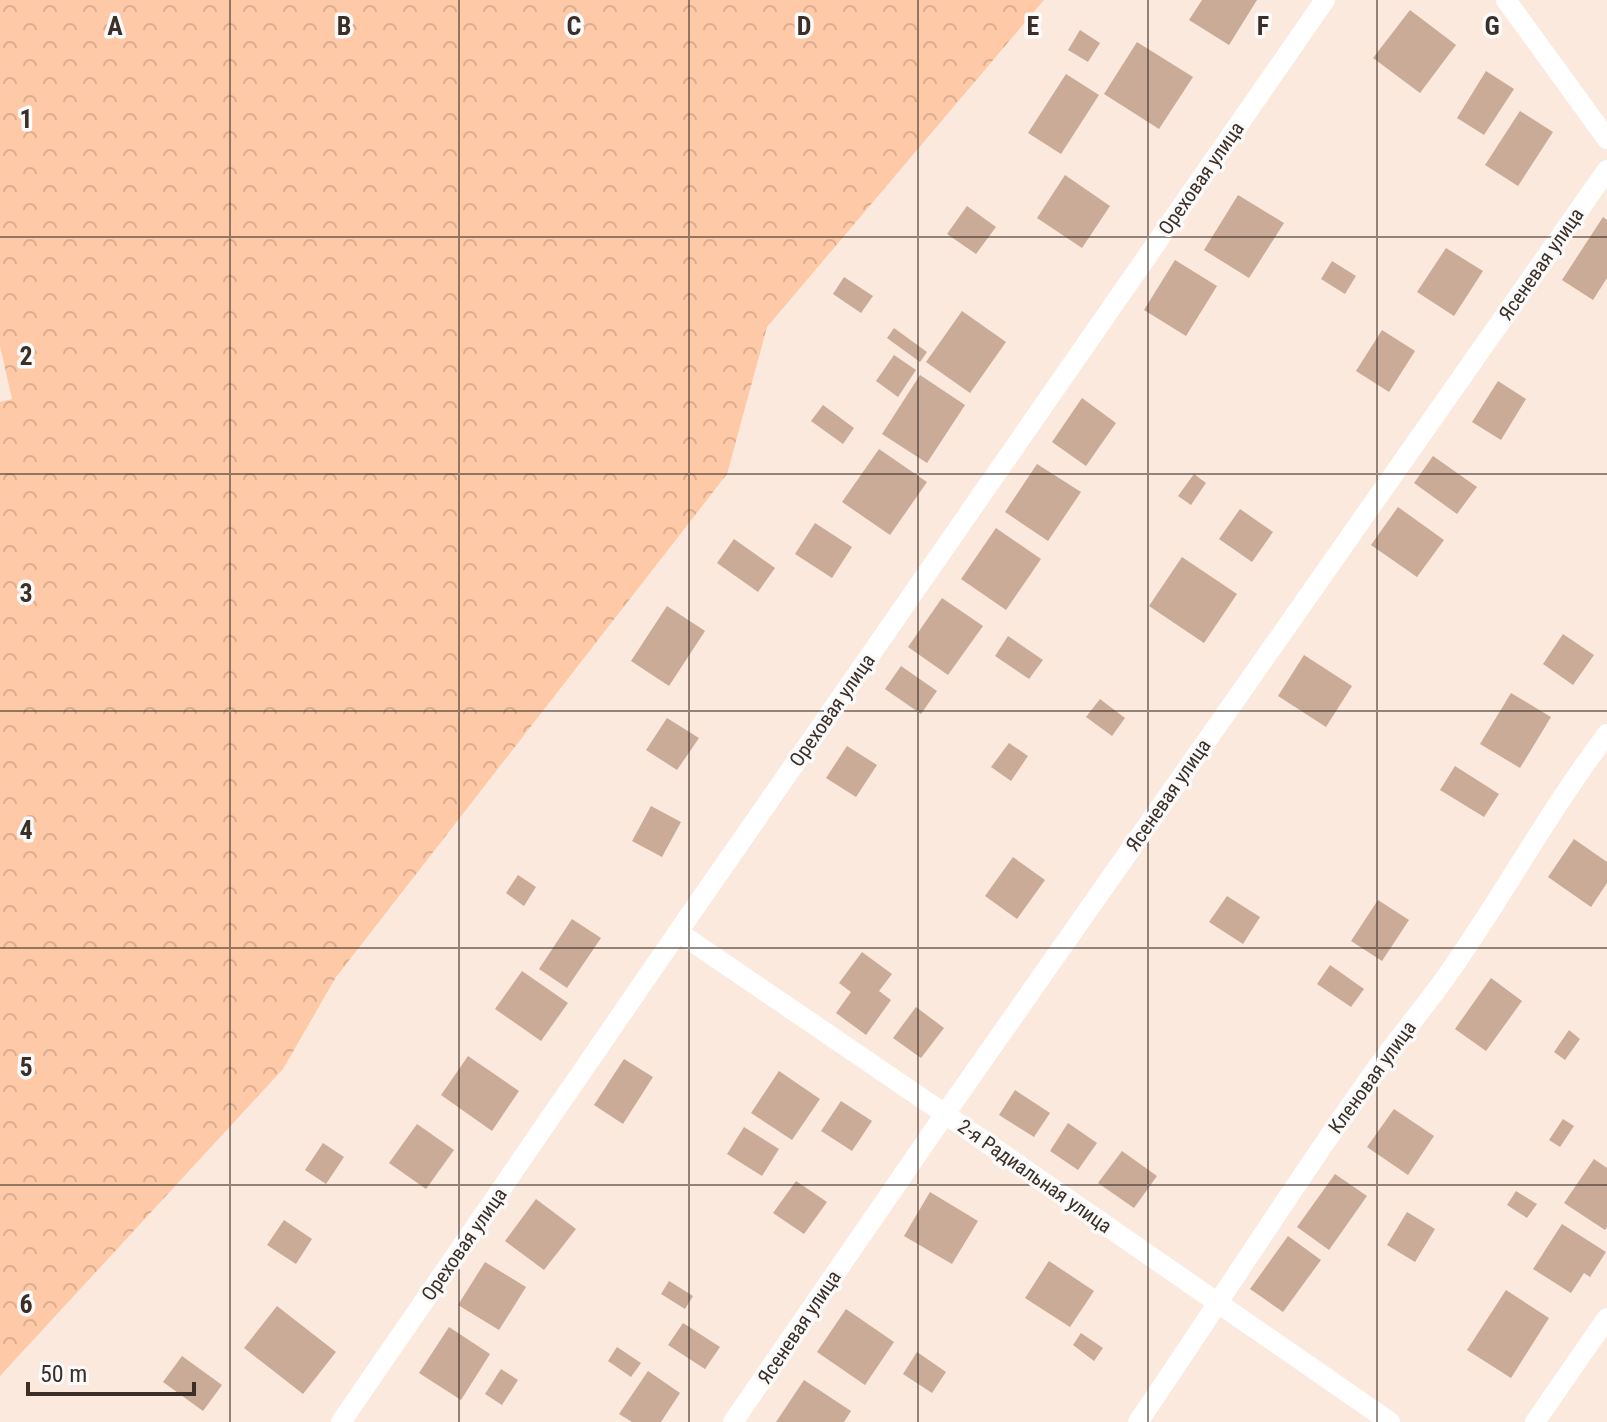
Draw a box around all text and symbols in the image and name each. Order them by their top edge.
text: A [107,11,123,41]
text: B [337,11,351,41]
text: C [567,11,582,41]
text: D [797,11,811,41]
text: E [1027,11,1040,41]
text: F [1257,11,1269,41]
text: G [1484,11,1500,41]
text: 1 [19,104,33,134]
street label: Ореховая улица [1153,117,1249,239]
street label: Ясеневая улица [1493,203,1589,325]
text: 2 [19,341,33,371]
text: 3 [19,578,33,608]
street label: Ореховая улица [784,649,880,771]
street label: Ясеневая улица [1120,734,1216,856]
text: 4 [19,815,33,845]
street label: Кленовая улица [1323,1016,1421,1138]
text: 5 [19,1052,33,1082]
street label: 2-я Радиальная улица [953,1114,1117,1238]
street label: Ореховая улица [416,1183,512,1305]
street label: Ясеневая улица [752,1266,846,1388]
text: 6 [19,1289,33,1319]
scale bar [28,1346,194,1396]
text: 50 m [40,1360,87,1388]

